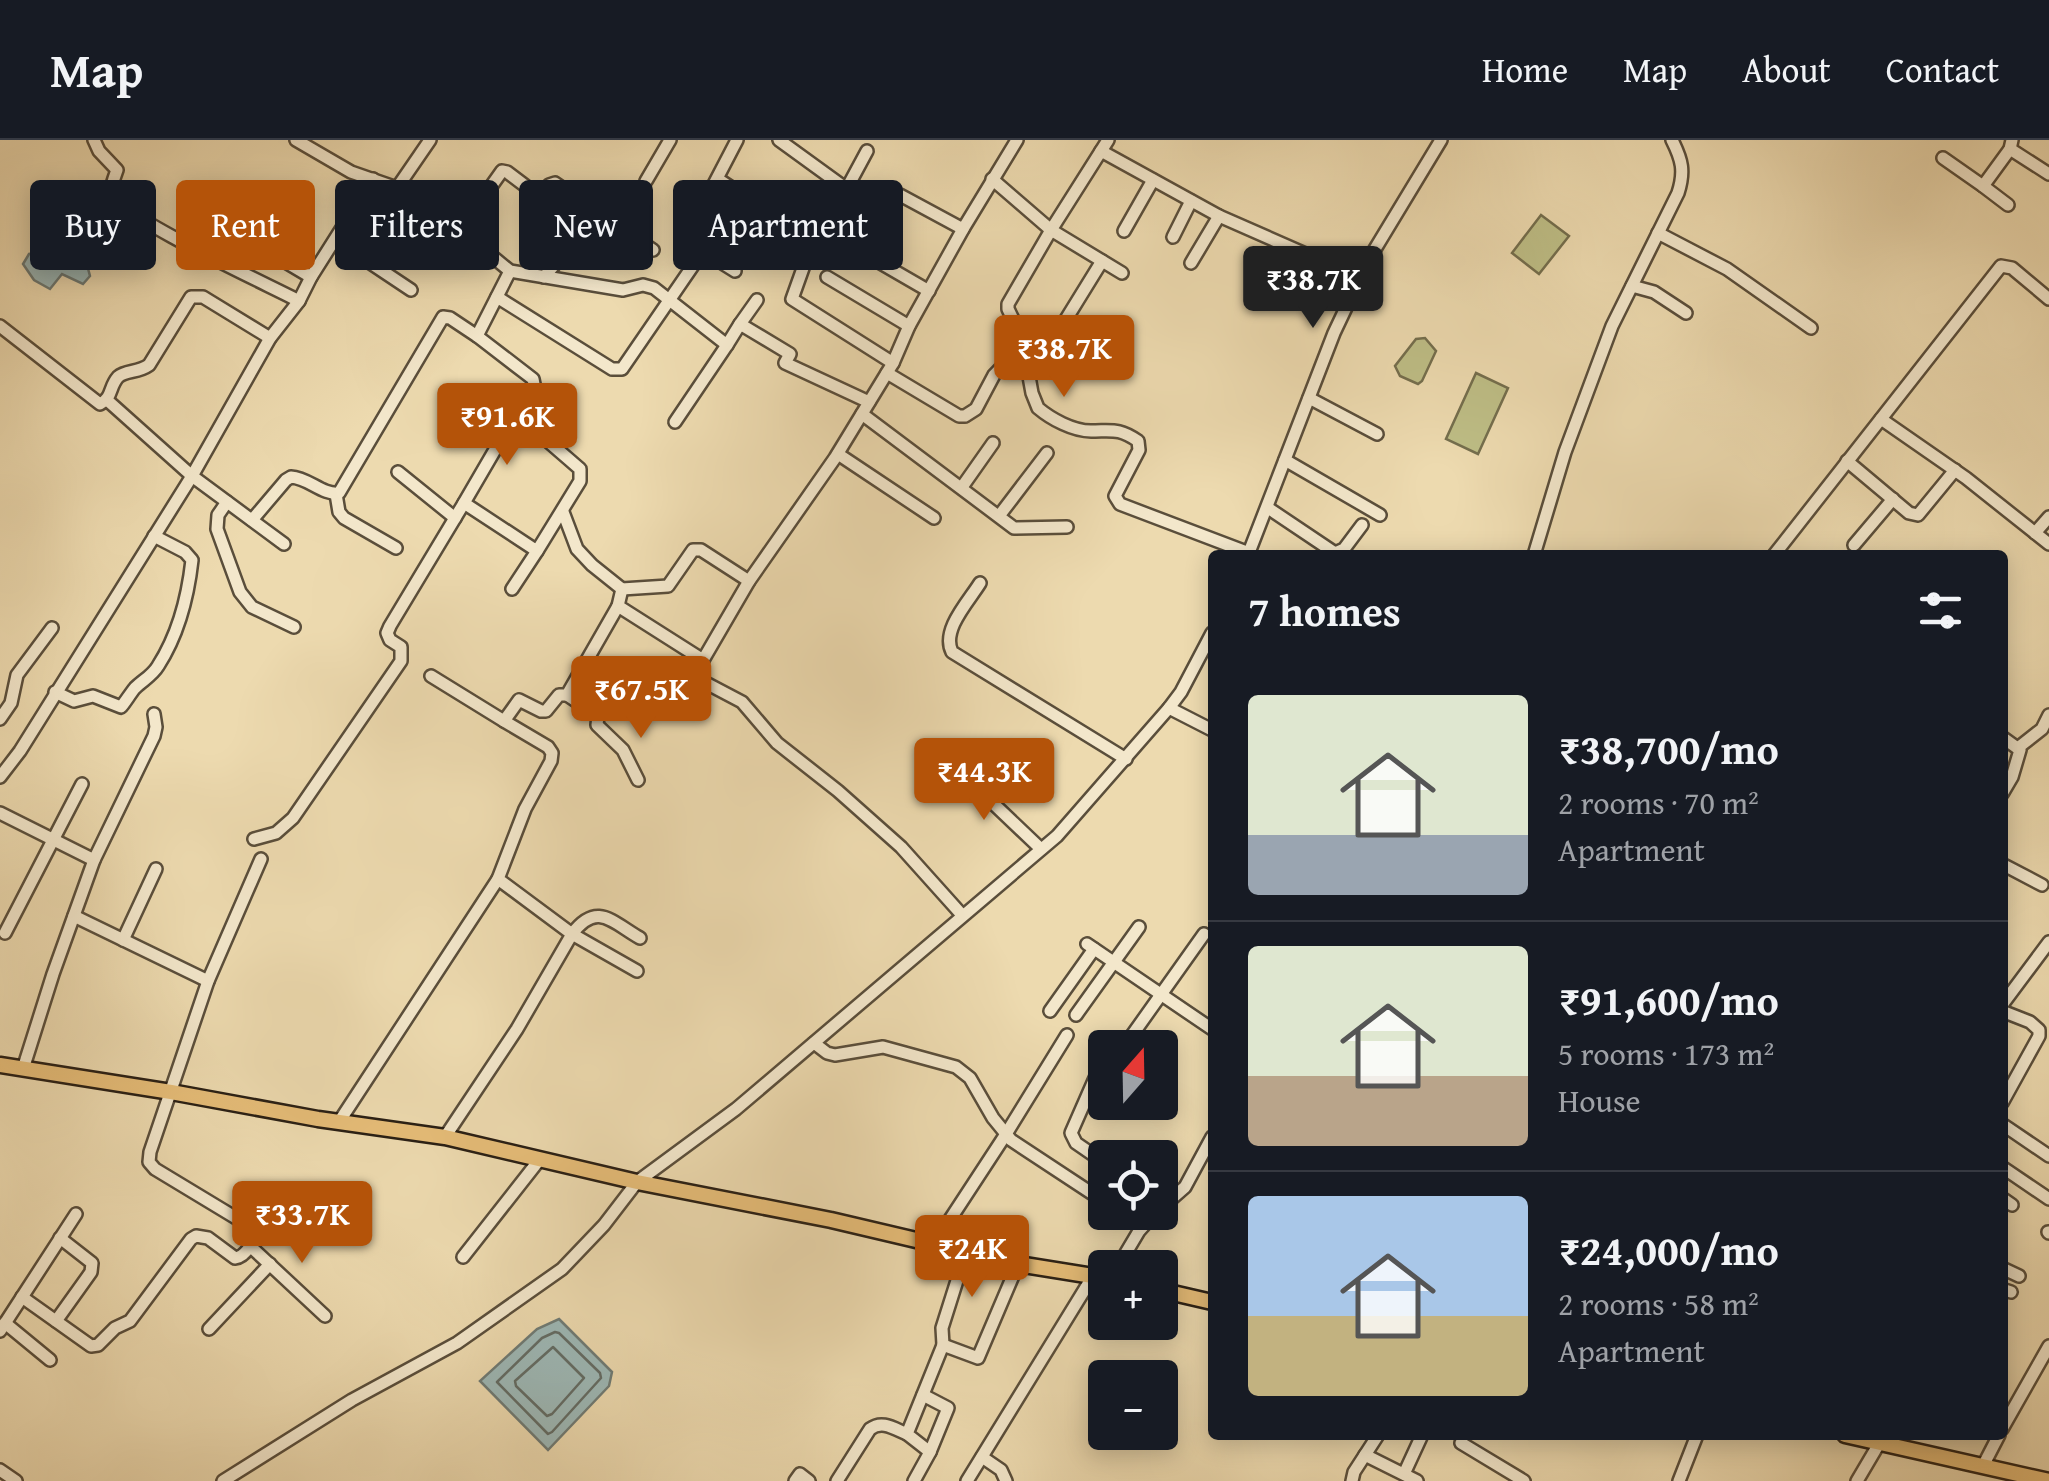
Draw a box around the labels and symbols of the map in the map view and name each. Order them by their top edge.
pin: ₹38.7K [1232,246,1394,331]
pin: ₹38.7K [983,315,1145,400]
pin: ₹91.6K [426,383,588,468]
pin: ₹67.5K [560,656,722,741]
pin: ₹44.3K [903,738,1065,823]
north arrow [1088,1030,1178,1120]
pin: ₹33.7K [221,1181,383,1266]
pin: ₹24K [913,1215,1031,1300]

